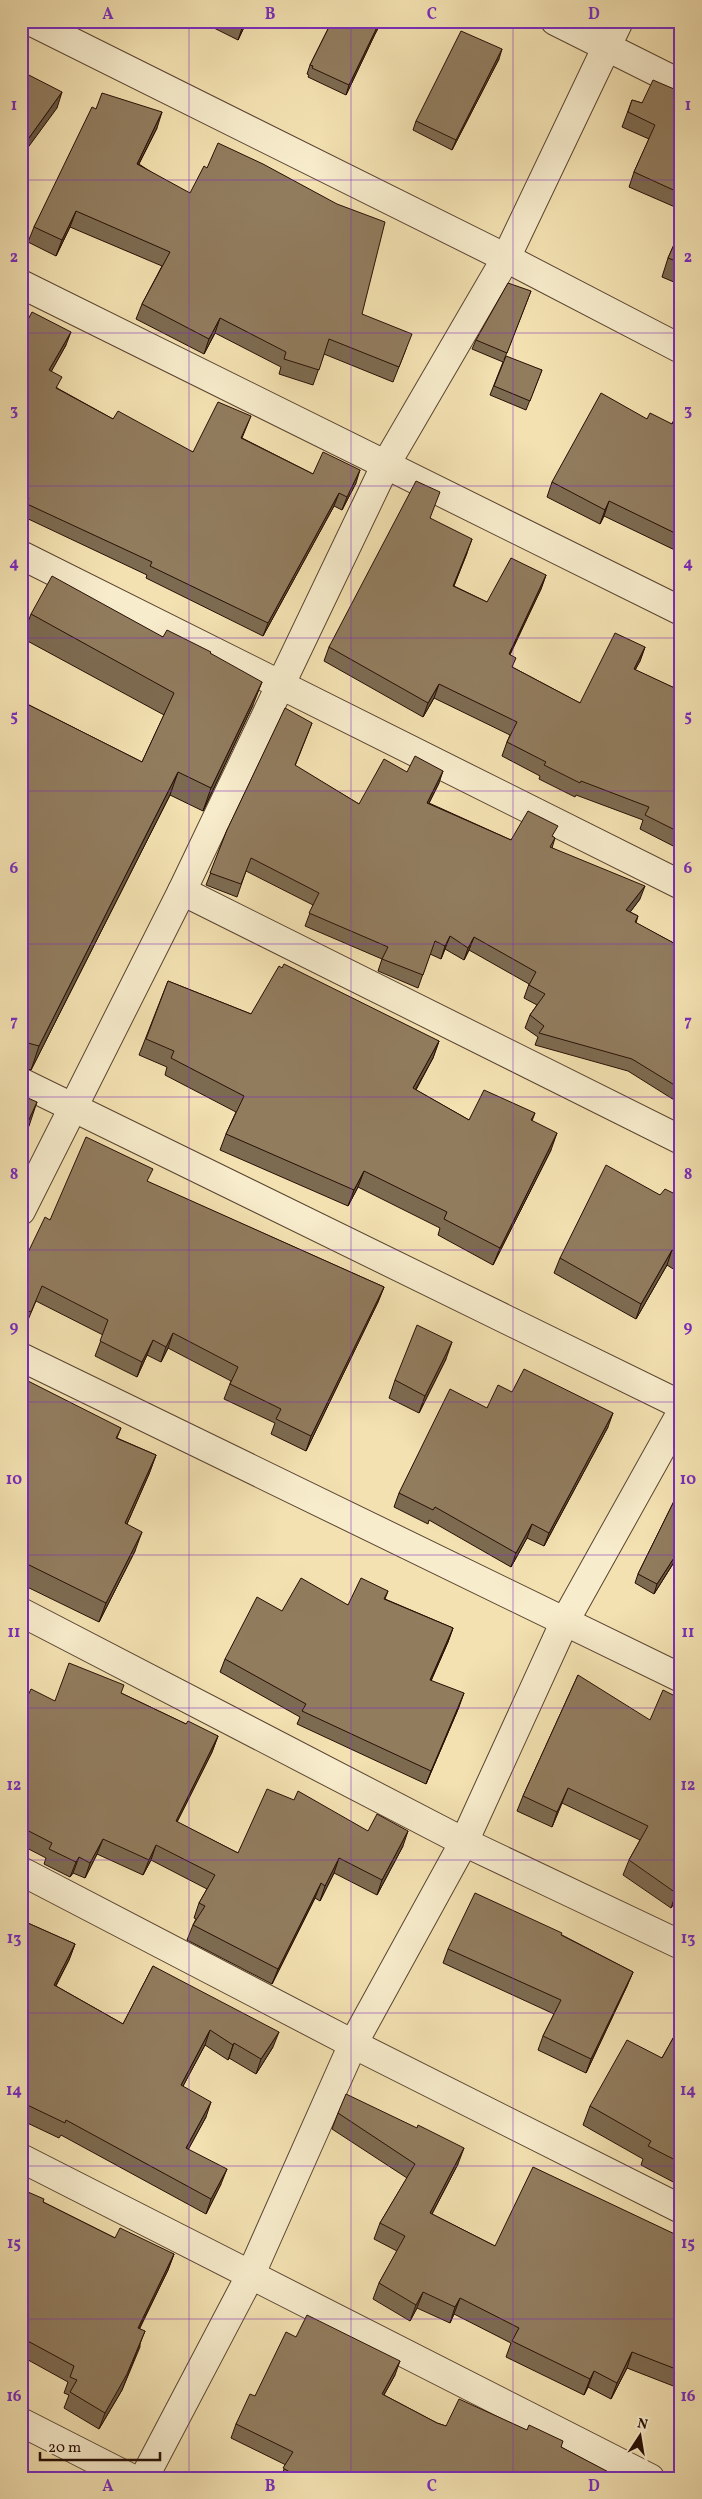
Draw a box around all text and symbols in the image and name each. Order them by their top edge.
text: A [102,4,114,26]
text: B [265,4,276,26]
text: C [427,4,437,26]
text: D [588,4,600,26]
text: 1 [11,95,17,117]
text: 1 [685,95,691,117]
text: 2 [10,247,18,269]
text: 2 [684,247,692,269]
text: 3 [10,400,18,422]
text: 3 [684,400,692,422]
text: 4 [9,553,19,575]
text: 4 [683,553,693,575]
text: 5 [10,706,18,728]
text: 5 [684,706,692,728]
text: 6 [10,858,19,880]
text: 6 [684,858,693,880]
text: 7 [10,1011,18,1033]
text: 7 [684,1011,692,1033]
text: 8 [10,1164,18,1186]
text: 8 [684,1164,692,1186]
text: 9 [10,1317,19,1339]
text: 9 [684,1317,693,1339]
text: 10 [6,1469,22,1491]
text: 10 [680,1469,696,1491]
text: 11 [8,1622,20,1644]
text: 11 [682,1622,694,1644]
text: 12 [7,1775,21,1797]
text: 12 [681,1775,695,1797]
text: 13 [7,1928,21,1950]
text: 13 [681,1928,695,1950]
text: 14 [6,2080,22,2102]
text: 14 [680,2080,696,2102]
text: 15 [7,2233,21,2255]
text: 15 [681,2233,695,2255]
text: 16 [6,2386,22,2408]
text: 16 [680,2386,696,2408]
north arrow [614,2412,664,2462]
text: N [635,2414,649,2435]
scale bar [40,2429,160,2461]
text: 20 m [48,2438,81,2459]
text: A [102,2476,114,2498]
text: B [265,2476,276,2498]
text: C [427,2476,437,2498]
text: D [588,2476,600,2498]

